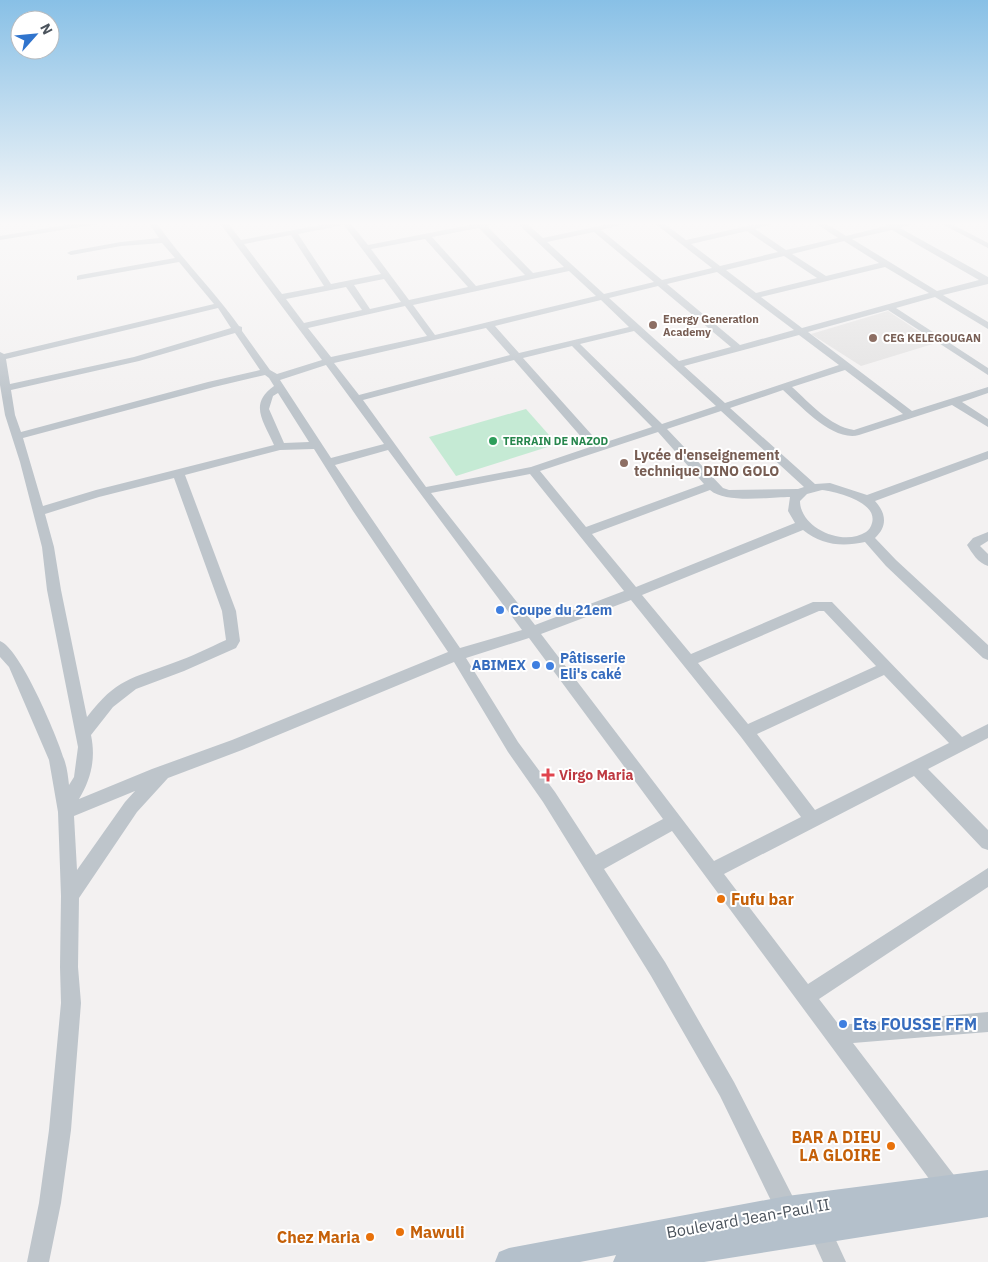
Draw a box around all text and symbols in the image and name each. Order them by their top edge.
north arrow [10,10,60,60]
text: N [36,20,57,38]
place label: Energy Generation Academy [663,312,759,339]
marker: Energy Generation Academy [647,319,659,331]
place label: CEG KELEGOUGAN [883,331,981,345]
marker: CEG KELEGOUGAN [867,332,879,344]
place label: TERRAIN DE NAZOD [503,434,609,448]
marker: TERRAIN DE NAZOD [487,435,499,447]
place label: Lycée d'enseignement technique DINO GOLO [634,446,780,480]
marker: Lycée d'enseignement technique DINO GOLO [618,457,630,469]
place label: Coupe du 21em [510,601,612,619]
marker: Coupe du 21em [494,604,506,616]
place label: Pâtisserie Eli's caké [560,649,626,683]
place label: ABIMEX [472,656,527,674]
marker: ABIMEX [530,659,542,671]
marker: Pâtisserie Eli's caké [544,660,556,672]
place label: Virgo Maria [559,766,633,784]
marker: Virgo Maria [541,768,555,782]
place label: Fufu bar [731,889,794,909]
marker: Fufu bar [715,893,727,905]
place label: Ets FOUSSE FFM [853,1014,977,1034]
marker: Ets FOUSSE FFM [837,1018,849,1030]
place label: BAR A DIEU LA GLOIRE [791,1127,881,1165]
marker: BAR A DIEU LA GLOIRE [885,1140,897,1152]
street label: Boulevard Jean-Paul II [665,1194,831,1242]
place label: Mawuli [410,1222,465,1242]
marker: Mawuli [394,1226,406,1238]
place label: Chez Maria [277,1227,360,1247]
marker: Chez Maria [364,1231,376,1243]

